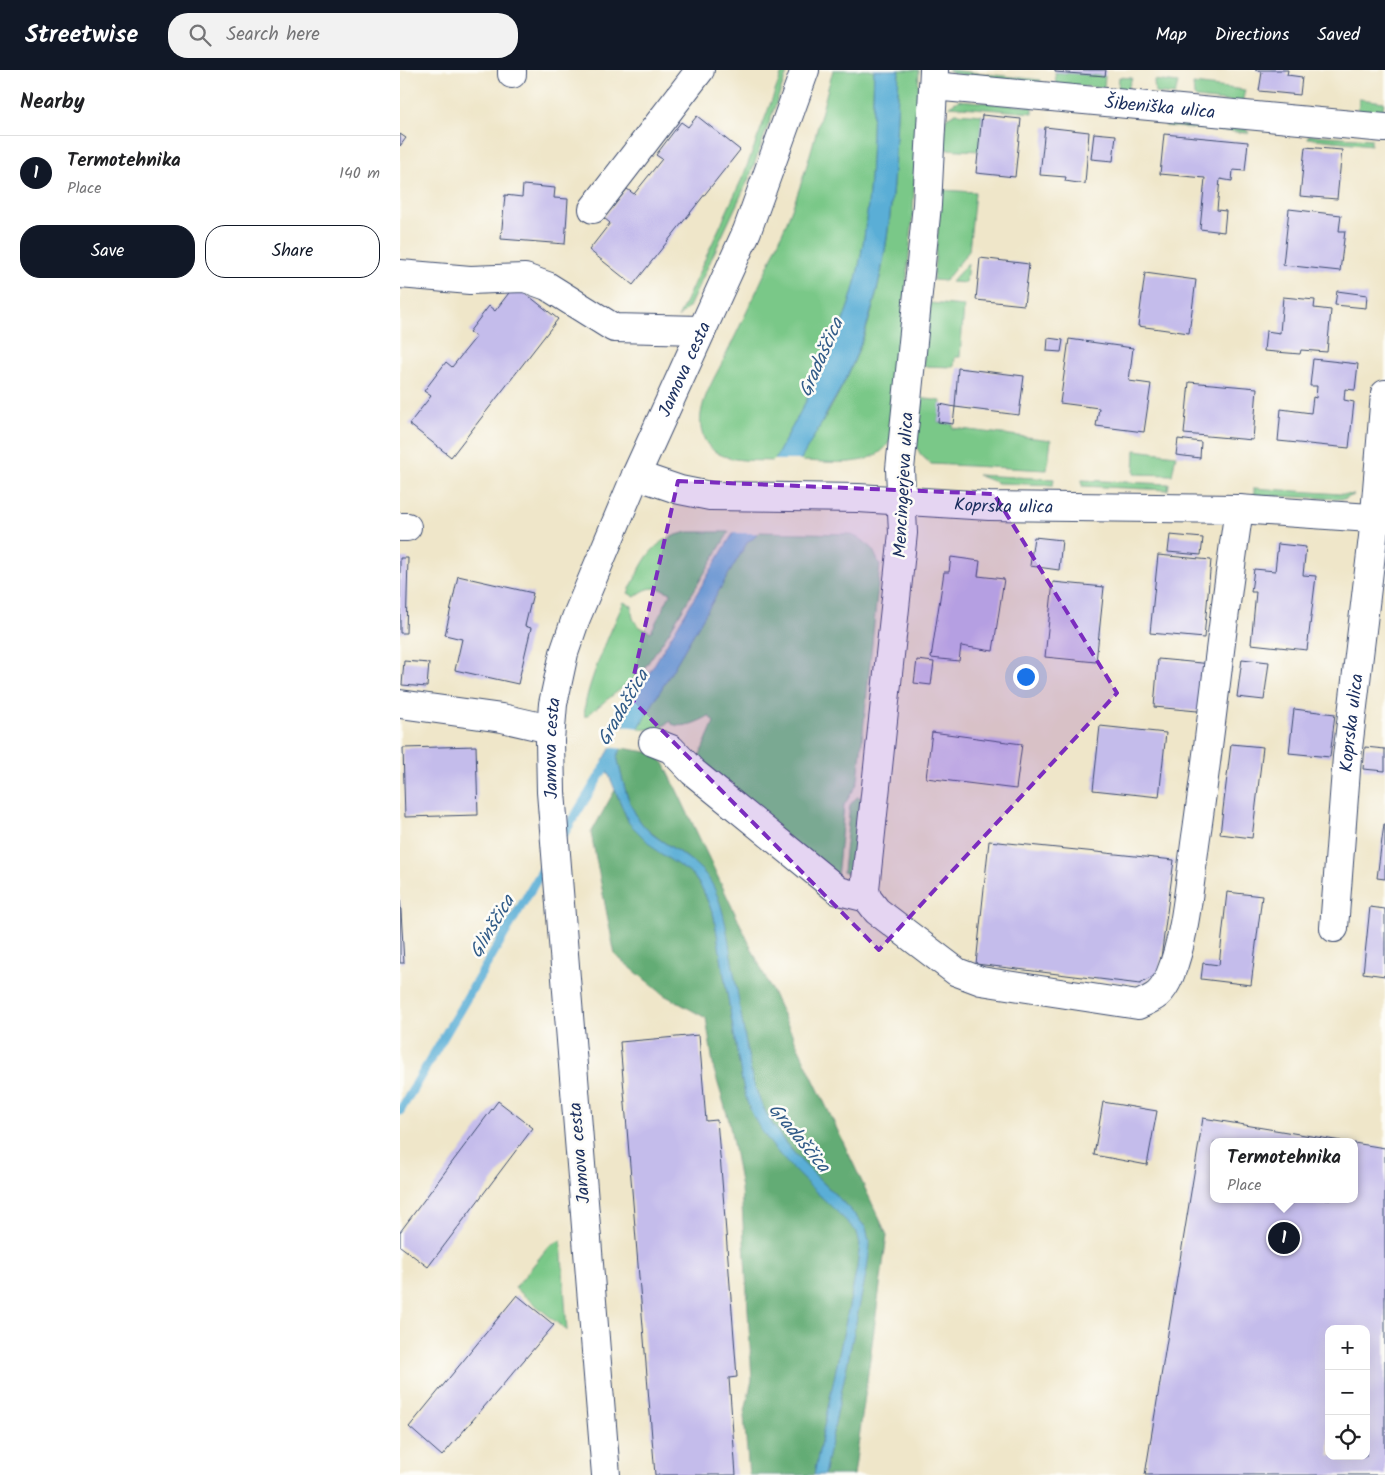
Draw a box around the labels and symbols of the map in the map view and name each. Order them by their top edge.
street label: Šibeniška ulica [1103,89,1216,128]
water label: Gradaščica [791,313,853,402]
street label: Jamova cesta [651,317,720,422]
street label: Mencingerjeva ulica [886,411,923,559]
street label: Koprska ulica [953,491,1053,523]
water label: Gradaščica [590,663,658,752]
your location [1013,664,1039,690]
street label: Koprska ulica [1333,672,1373,773]
street label: Jamova cesta [537,695,570,800]
water label: Glinščica [462,889,524,964]
water label: Gradaščica [760,1097,838,1181]
street label: Jamova cesta [562,1101,599,1205]
pin: 1 [1268,1219,1300,1257]

